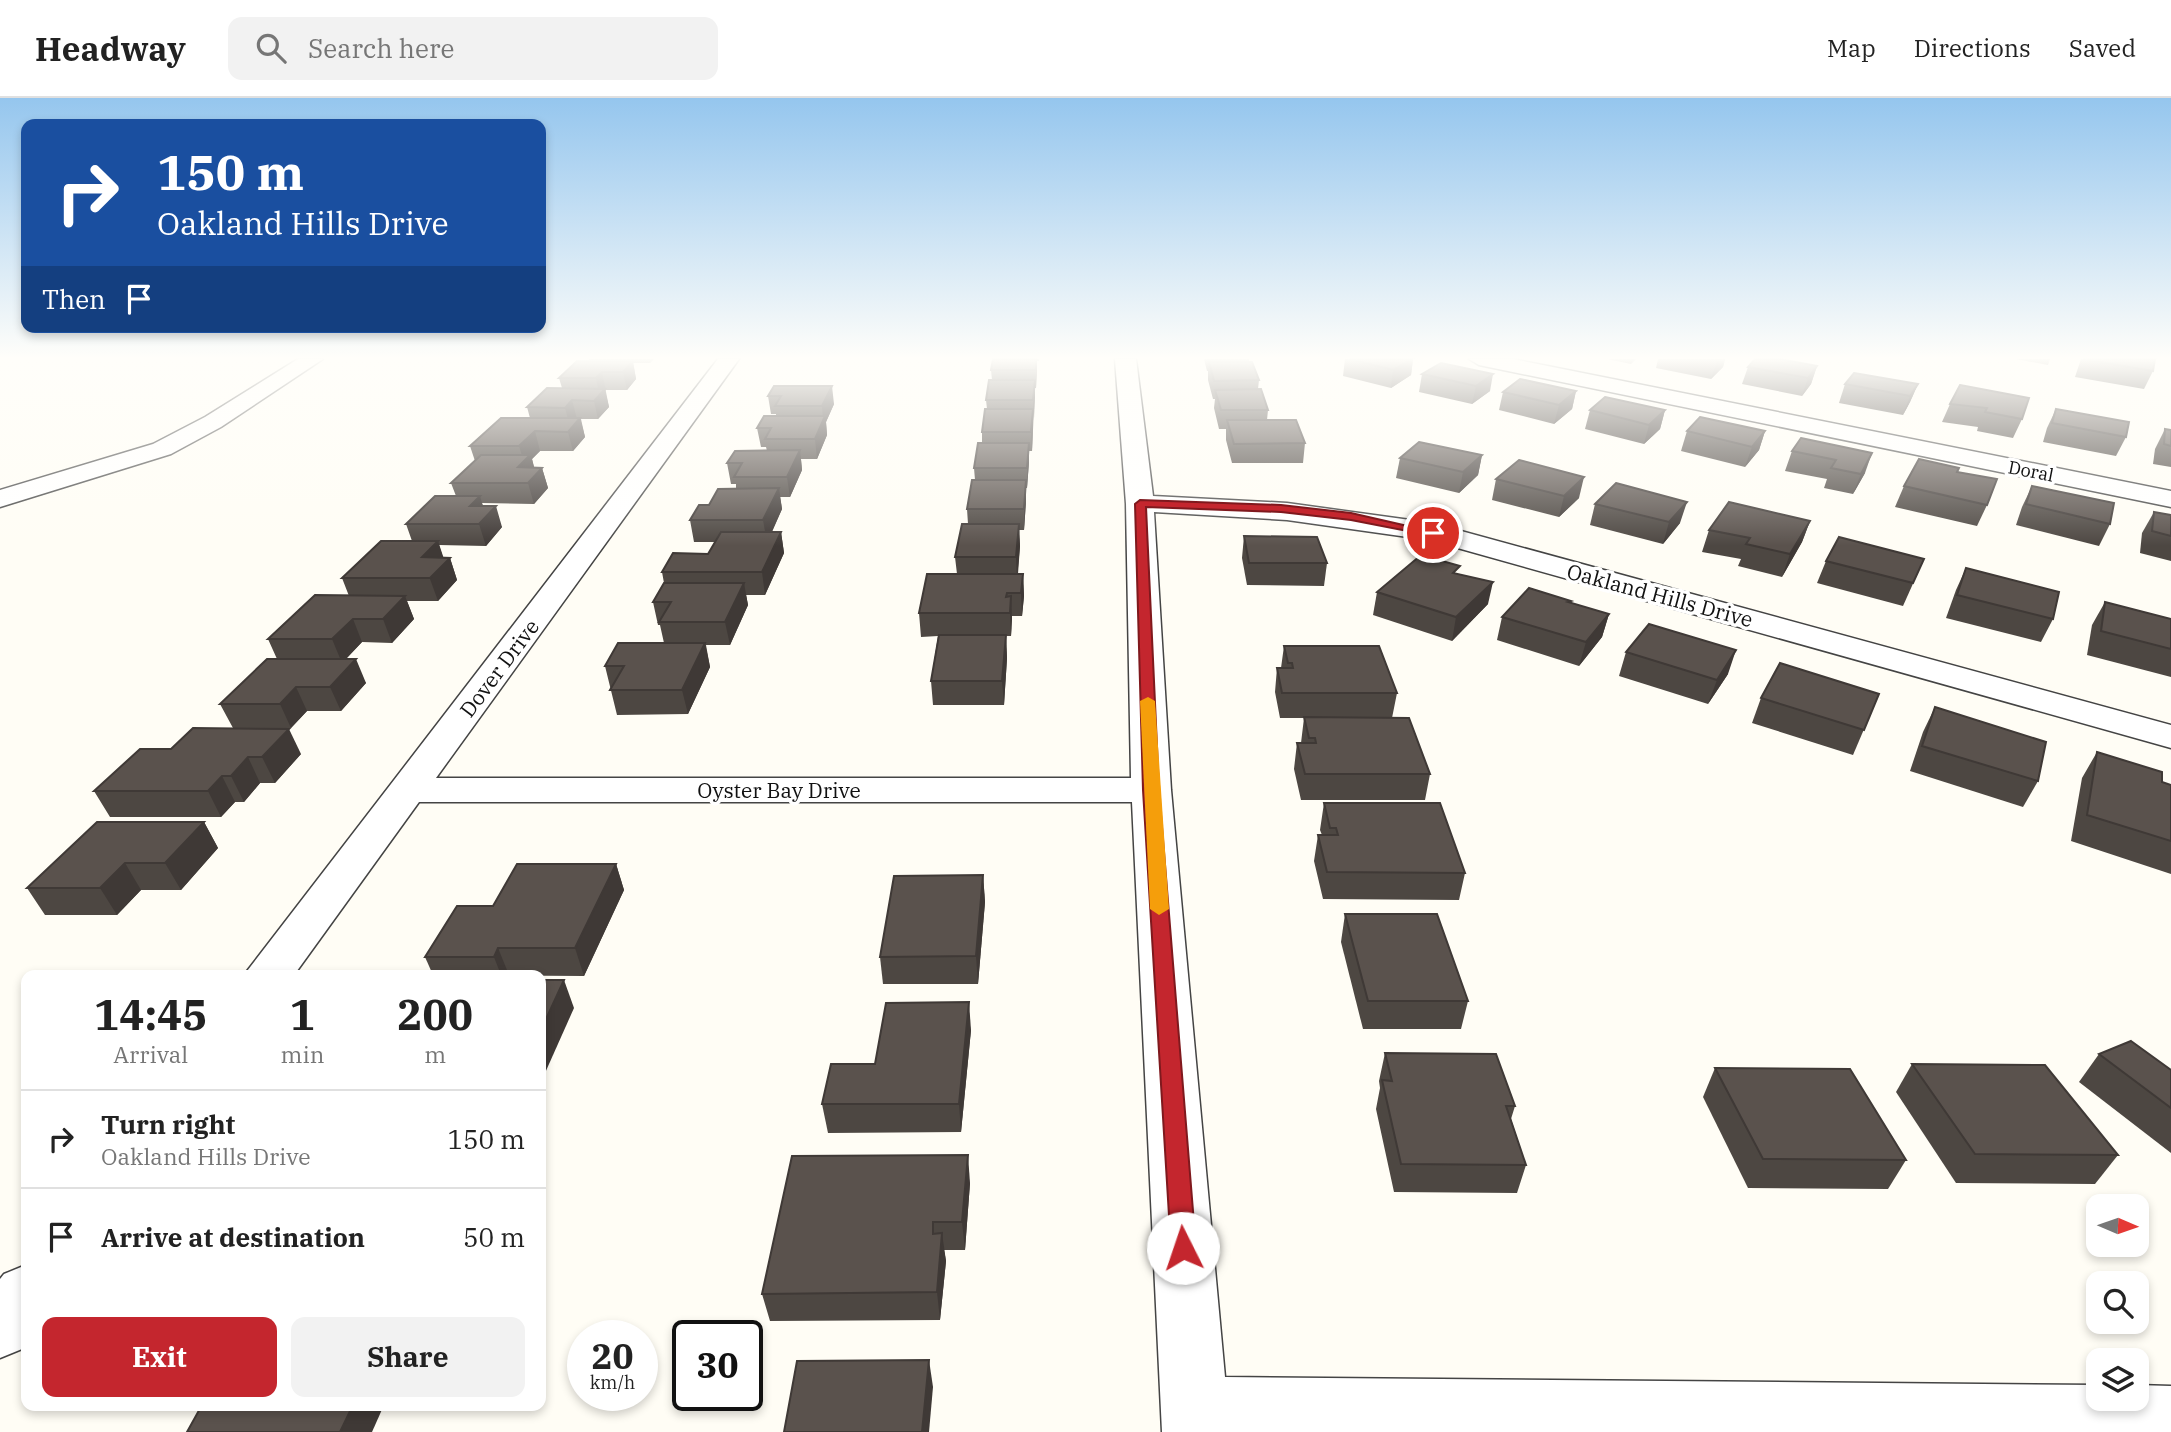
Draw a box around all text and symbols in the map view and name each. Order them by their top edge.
search box [228,17,718,80]
text: Headway [35,27,186,70]
icon: search [252,29,290,67]
text: Search here [308,31,454,65]
text: Map [1827,32,1876,64]
text: Directions [1914,32,2031,64]
text: Saved [2069,32,2136,64]
text: 150 m [157,140,304,203]
icon: right [42,147,133,238]
text: Oakland Hills Drive [157,202,449,244]
icon: arrive [120,280,158,318]
text: Then [42,282,106,316]
street label: Doral [2006,455,2056,487]
pin [1403,503,1463,563]
icon: arrive [1414,514,1452,552]
street label: Oakland Hills Drive [1564,557,1756,633]
street label: Dover Drive [453,613,545,723]
street label: Oyster Bay Drive [697,776,861,804]
text: 14:45 [94,987,208,1042]
text: 1 [290,987,315,1042]
text: 200 [397,987,473,1042]
text: Arrival [113,1039,188,1069]
text: min [281,1039,324,1069]
text: m [424,1039,446,1069]
text: Turn right [101,1107,235,1141]
icon: right [42,1120,80,1158]
text: 150 m [447,1122,525,1156]
text: Oakland Hills Drive [101,1141,311,1171]
north arrow [2086,1194,2149,1256]
map controls [2086,1194,2149,1411]
position arrow [1146,1211,1220,1285]
icon: arrive [42,1218,80,1256]
text: Arrive at destination [101,1220,365,1254]
text: 50 m [463,1220,525,1254]
button: search [2086,1271,2149,1334]
button: Exit [42,1317,277,1397]
button: Share [291,1317,525,1397]
speed limit sign: 30 [672,1320,763,1411]
text: 20 [591,1333,634,1379]
button: layers [2086,1348,2149,1411]
text: km/h [590,1371,635,1394]

